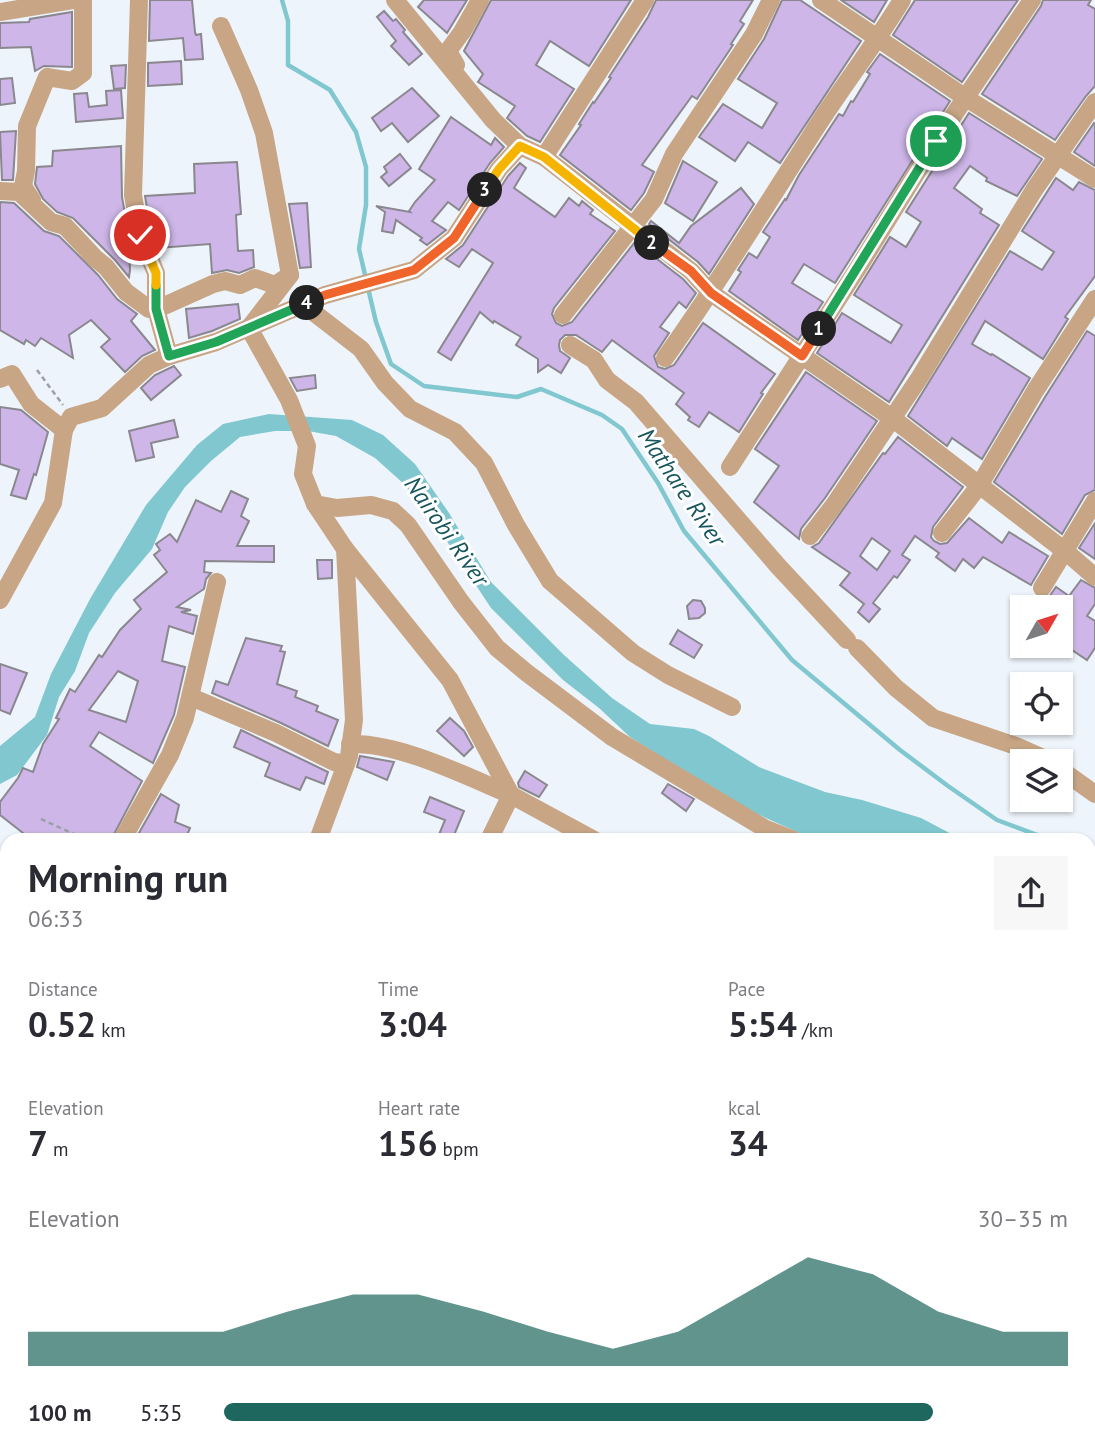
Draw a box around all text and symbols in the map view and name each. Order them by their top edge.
pin [906,111,966,171]
icon: arrive [917,122,955,160]
pin: 3 [468,172,503,208]
text: 3 [479,177,490,201]
pin [110,205,170,265]
icon: check [121,216,159,254]
pin: 2 [634,226,670,260]
text: 2 [646,230,657,254]
pin: 4 [290,286,324,320]
text: 4 [301,290,312,314]
pin: 1 [802,312,836,346]
text: 1 [813,316,824,340]
water label: Mathare River [631,422,734,554]
water label: Nairobi River [398,470,497,594]
north arrow [1010,595,1073,658]
map controls [1010,595,1073,812]
button: locate [1010,672,1073,735]
button: layers [1010,749,1073,812]
text: Morning run [28,853,228,902]
button: share [994,856,1068,930]
text: 06:33 [28,904,83,933]
text: Distance [28,977,98,1001]
text: Time [378,977,419,1001]
text: Pace [728,977,765,1001]
text: 0.52 [28,1001,96,1047]
text: 3:04 [378,1001,447,1047]
text: 5:54 [728,1001,797,1047]
text: km [96,1018,126,1042]
text: /km [797,1018,833,1042]
text: Elevation [28,1096,104,1120]
text: Heart rate [378,1096,460,1120]
text: kcal [728,1096,760,1120]
text: 7 [28,1120,48,1166]
text: 156 [378,1120,438,1166]
text: 34 [728,1120,768,1166]
text: m [48,1137,68,1161]
text: bpm [438,1137,479,1161]
text: Elevation [28,1204,120,1233]
text: 30–35 m [978,1204,1068,1233]
text: 100 m [28,1398,91,1427]
text: 5:35 [140,1398,183,1427]

